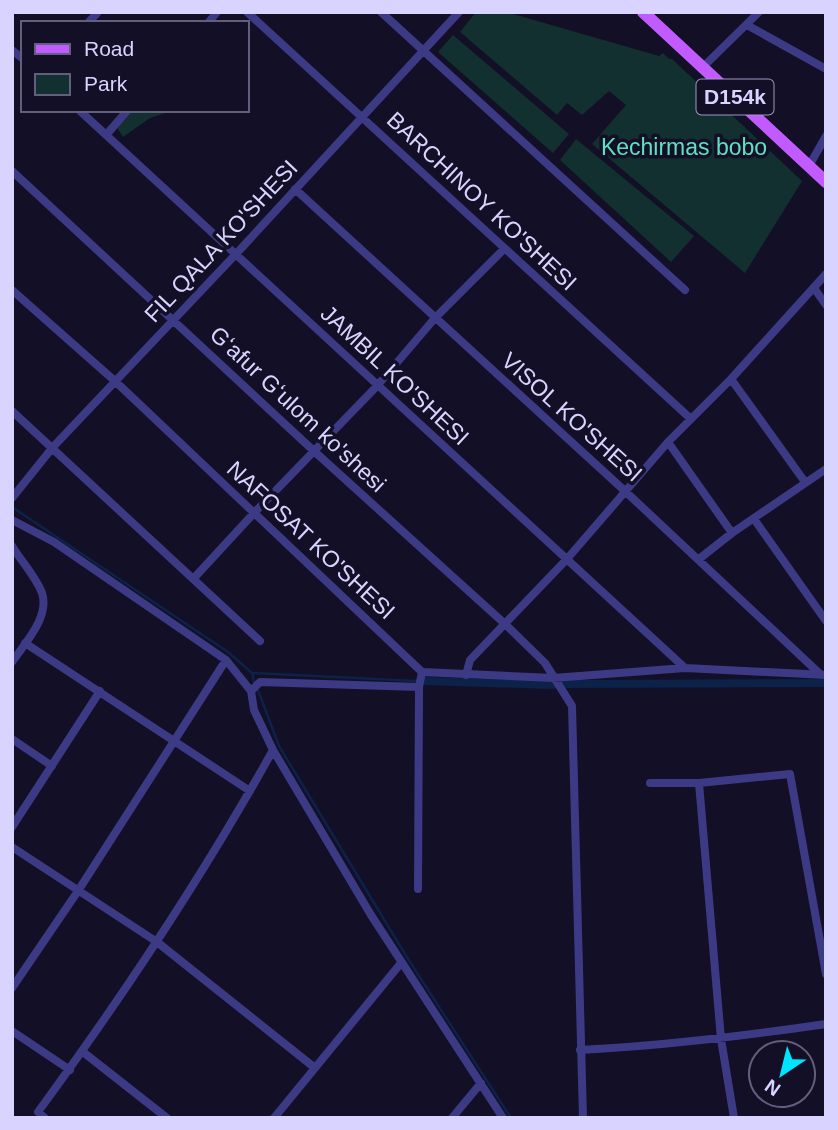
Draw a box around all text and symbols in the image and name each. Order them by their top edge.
legend [21,21,248,112]
text: Road [84,37,134,60]
text: Park [84,72,128,95]
road number: D154k [696,80,774,114]
street label: BARCHINOY KO'SHESI [382,106,582,296]
park label: Kechirmas bobo [601,134,767,160]
street label: FIL QALA KO'SHESI [139,155,303,327]
street label: JAMBIL KO'SHESI [316,300,474,450]
street label: Gʻafur Gʻulom ko'shesi [205,321,391,497]
street label: VISOL KO'SHESI [496,347,648,487]
street label: NAFOSAT KO'SHESI [222,456,400,624]
north arrow [747,1039,817,1109]
text: N [761,1075,784,1100]

